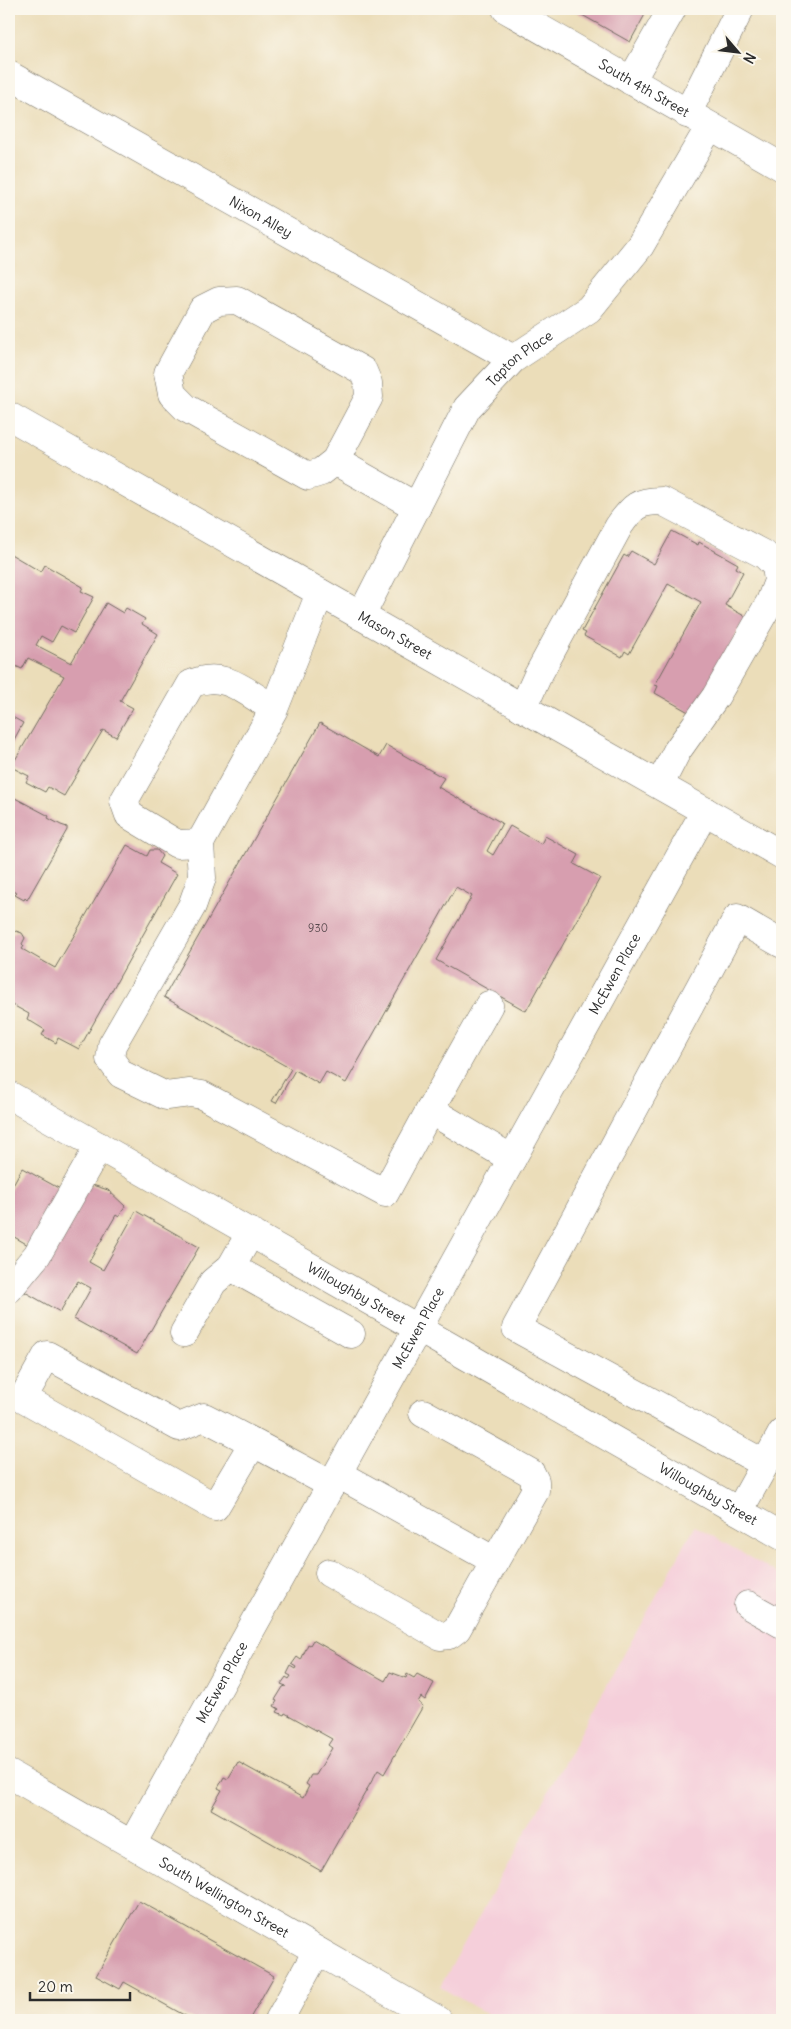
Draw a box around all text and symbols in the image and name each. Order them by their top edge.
north arrow [714,28,764,78]
text: N [739,50,760,67]
street label: South 4th Street [595,55,693,121]
street label: Nixon Alley [226,192,295,242]
street label: Tapton Place [483,326,556,391]
street label: Mason Street [355,607,436,664]
house number: 930 [308,921,328,935]
street label: McEwen Place [585,930,644,1018]
street label: Willoughby Street [304,1258,409,1329]
street label: McEwen Place [388,1284,448,1372]
street label: Willoughby Street [656,1459,761,1529]
street label: McEwen Place [192,1638,252,1726]
street label: South Wellington Street [156,1853,292,1942]
scale bar [30,1969,130,2001]
text: 20 m [38,1977,73,1996]

